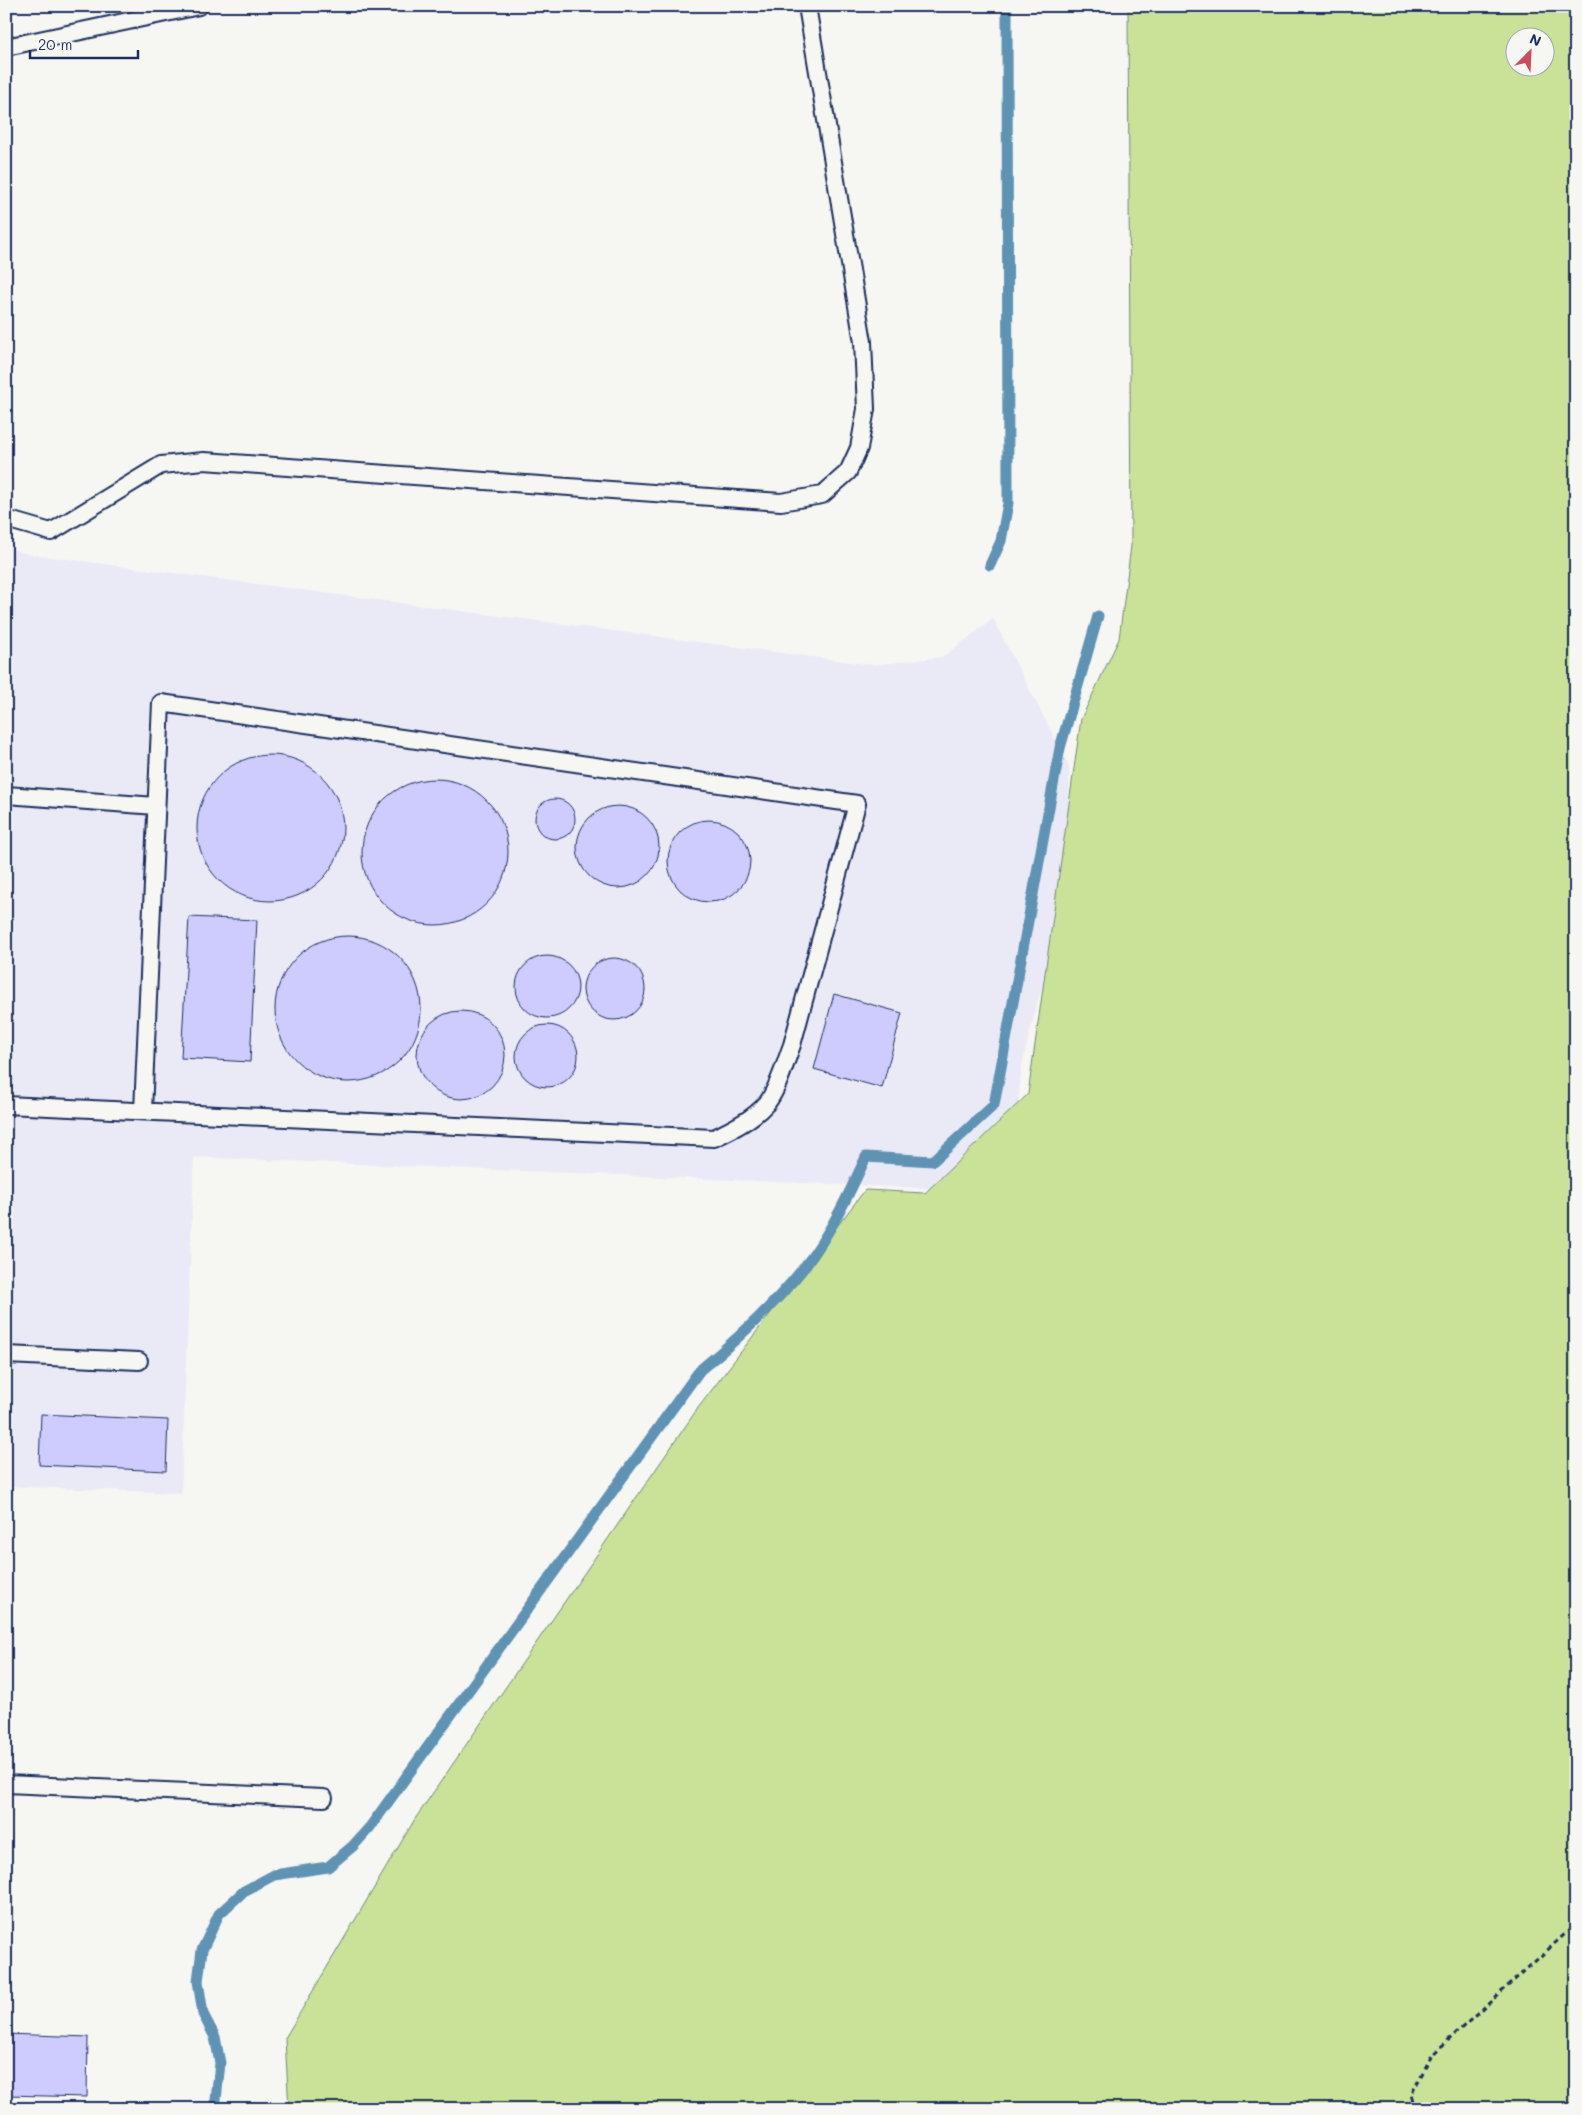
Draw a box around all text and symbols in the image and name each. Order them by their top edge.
scale bar [30,28,138,60]
north arrow [1504,28,1554,78]
text: N [1527,29,1544,51]
text: 20 m [38,34,72,54]

